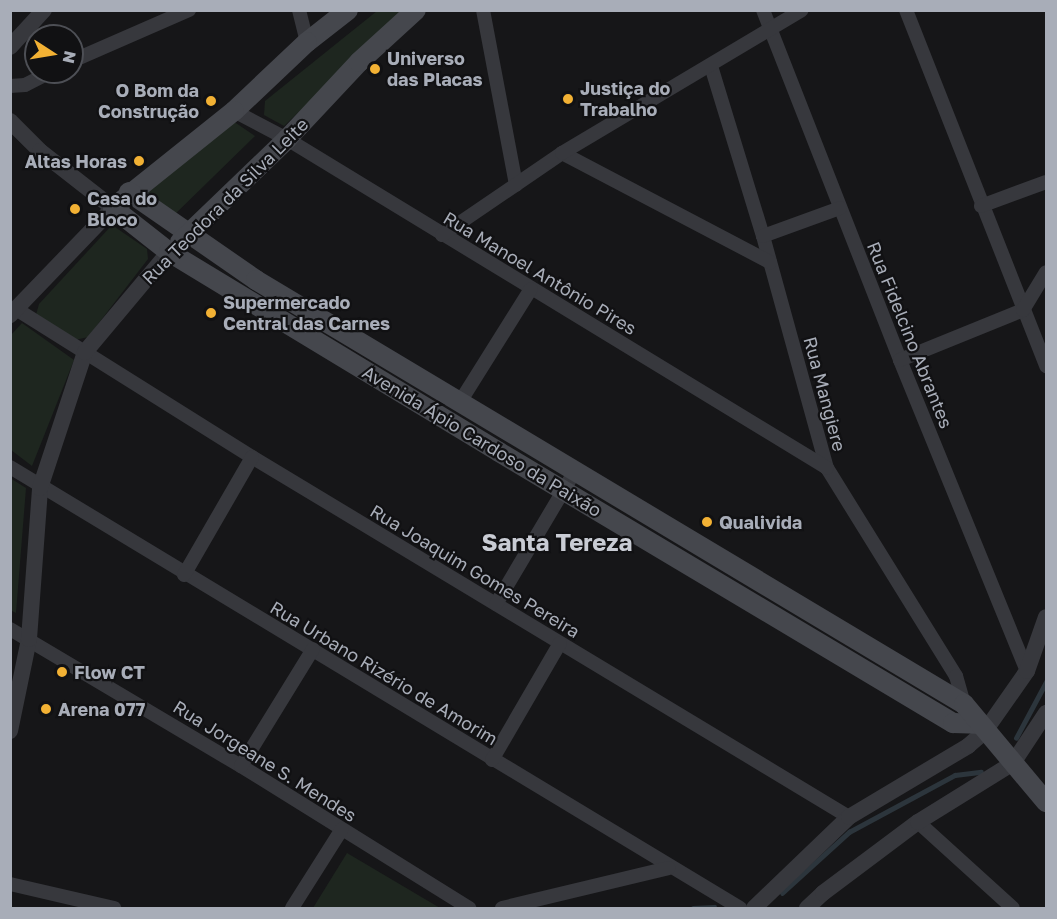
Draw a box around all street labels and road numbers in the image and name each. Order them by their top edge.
street label: Rua Teodora da Silva Leite [137,113,313,289]
street label: Rua Manoel Antônio Pires [440,207,640,339]
street label: Rua Fidelcino Abrantes [863,239,957,431]
street label: Rua Mangiere [799,334,851,454]
street label: Avenida Ápio Cardoso da Paixão [359,361,605,521]
street label: Rua Joaquim Gomes Pereira [366,500,584,642]
street label: Rua Urbano Rizério de Amorim [266,596,502,750]
street label: Rua Jorgeane S. Mendes [169,696,361,826]

